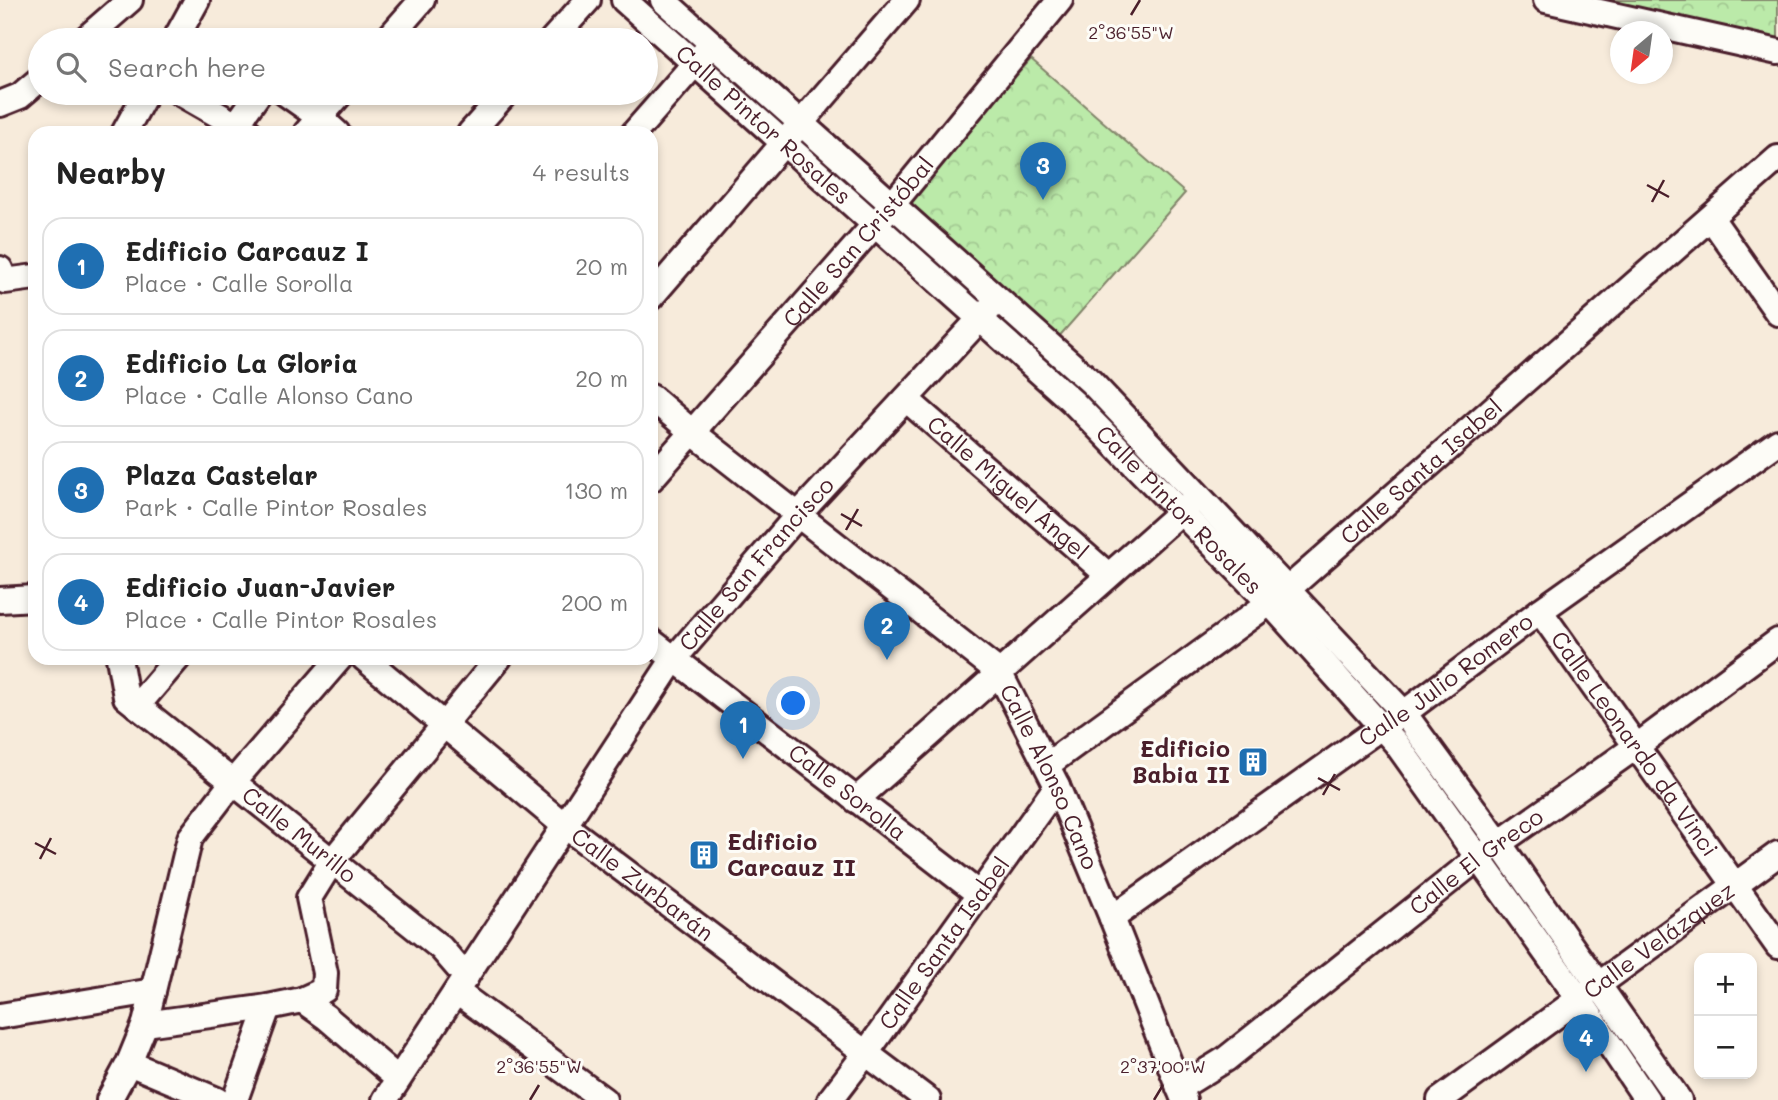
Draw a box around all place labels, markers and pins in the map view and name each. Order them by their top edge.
pin: 3 [1020,142,1066,200]
pin: 2 [864,602,910,660]
pin: 1 [720,701,766,759]
place label: Edificio Babia II [1132,733,1230,789]
building icon: Edificio Babia II [1236,745,1270,779]
place label: Edificio Carcauz II [727,826,856,882]
building icon: Edificio Carcauz II [687,838,721,872]
pin: 4 [1563,1014,1609,1072]

